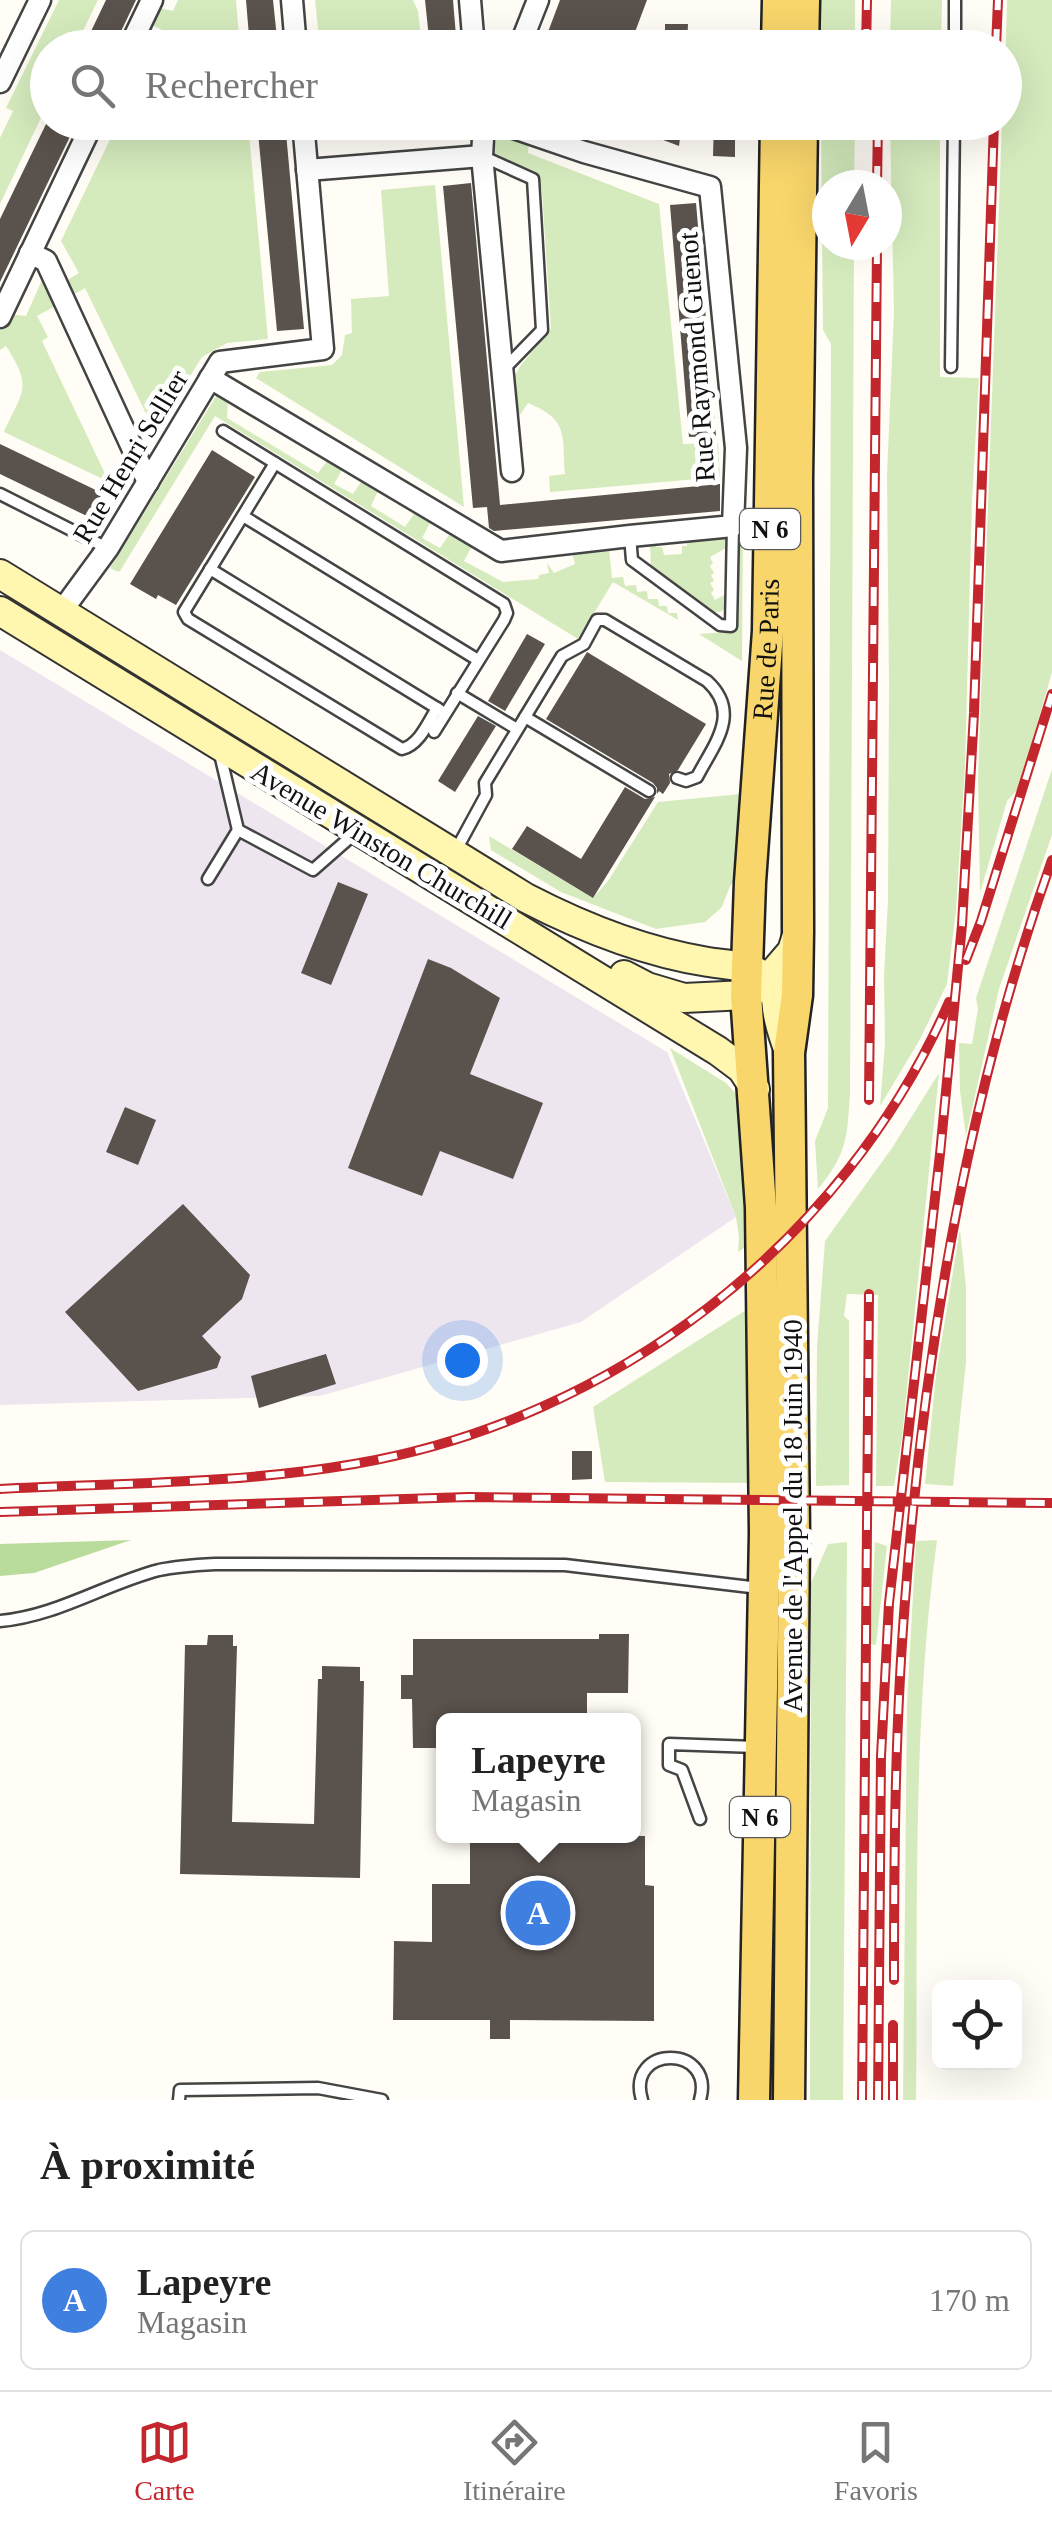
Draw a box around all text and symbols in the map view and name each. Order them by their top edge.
search box [30,30,1022,140]
icon: search [65,58,120,113]
text: Rechercher [145,64,318,106]
north arrow [812,170,902,260]
street label: Rue Raymond Guenot [672,231,721,483]
street label: Rue Henri Sellier [67,364,195,548]
road number: N 6 [740,509,800,549]
street label: Rue de Paris [747,578,785,721]
street label: Avenue Winston Churchill [246,755,518,936]
street label: Avenue de l'Appel du 18 Juin 1940 [777,1319,808,1713]
your location [437,1335,488,1386]
popup [436,1713,641,1843]
text: Lapeyre [471,1739,606,1781]
text: Magasin [471,1782,582,1818]
road number: N 6 [730,1797,790,1837]
pin: A [506,1876,570,1950]
map controls [932,1980,1022,2070]
button: locate [932,1980,1022,2070]
text: À proximité [40,2142,255,2188]
text: Lapeyre [137,2261,271,2303]
text: A [63,2282,86,2318]
text: 170 m [929,2282,1010,2318]
text: Magasin [137,2304,247,2340]
tab: Carte [134,2415,195,2507]
tab: Itinéraire [463,2415,566,2507]
tab: Favoris [834,2415,918,2507]

